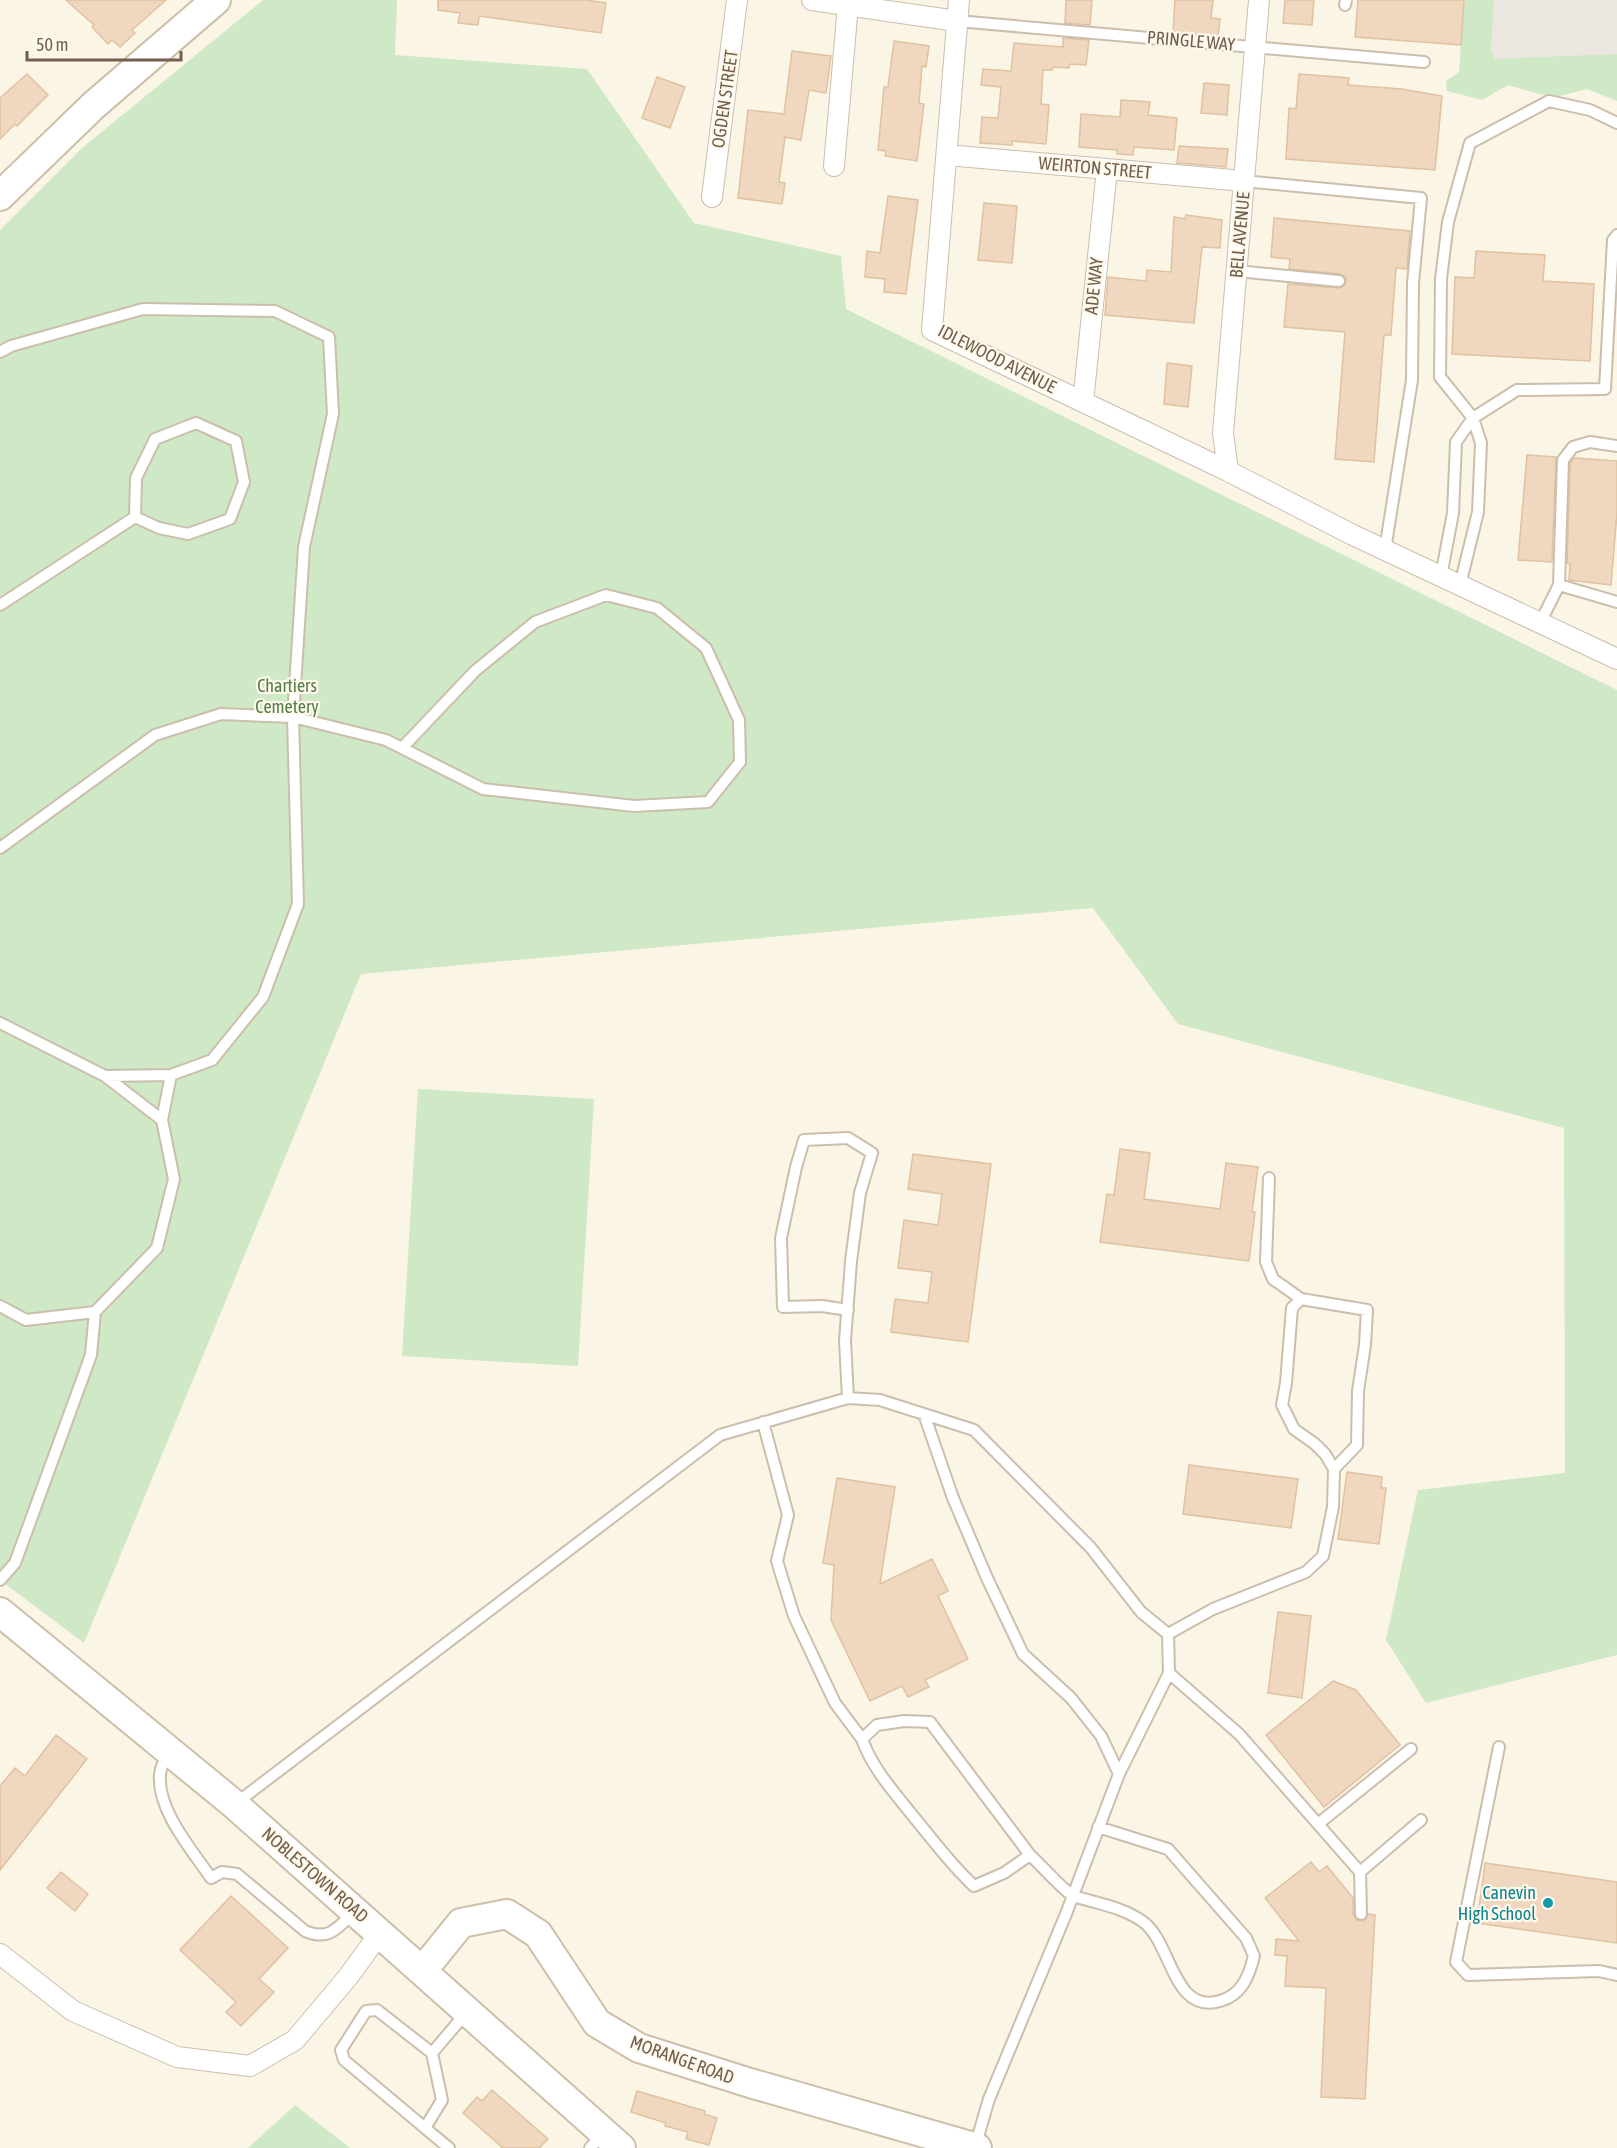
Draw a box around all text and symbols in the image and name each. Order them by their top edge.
scale bar [27,24,182,62]
street label: PRINGLE WAY [1146,26,1236,55]
text: 50 m [36,34,68,55]
street label: OGDEN STREET [707,49,742,149]
street label: WEIRTON STREET [1038,152,1152,183]
street label: BELL AVENUE [1225,191,1254,279]
street label: ADE WAY [1080,256,1107,316]
street label: IDLEWOOD AVENUE [935,320,1060,397]
park label: Chartiers Cemetery [255,675,319,717]
street label: NOBLESTOWN ROAD [258,1823,373,1927]
place label: Canevin High School [1458,1882,1536,1924]
marker: Canevin High School [1541,1896,1555,1910]
street label: MORANGE ROAD [627,2031,737,2088]

